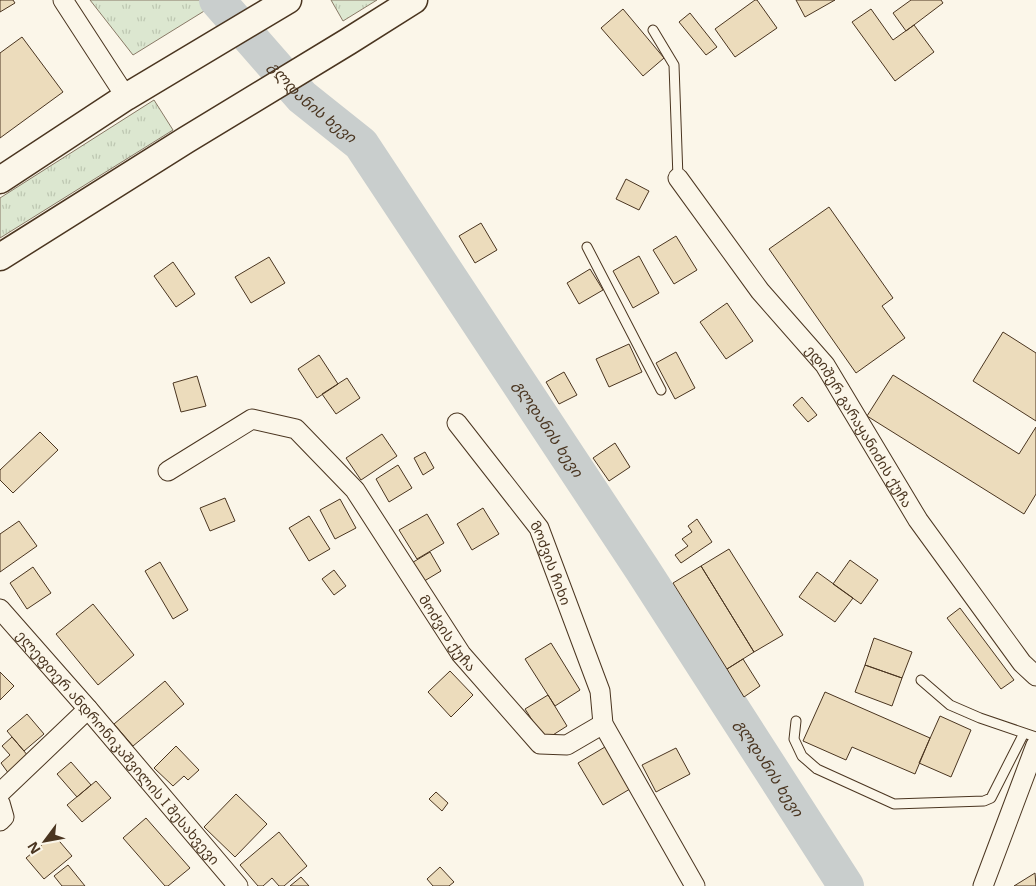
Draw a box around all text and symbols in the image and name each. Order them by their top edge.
water label: გლდანის ხევი [265,57,362,147]
street label: ედიშერ გარაყანიძის ქუჩა [802,340,918,511]
water label: გლდანის ხევი [510,376,589,481]
street label: მოძვის ჩიხი [527,516,576,607]
street label: მოძვის ქუჩა [415,590,481,675]
street label: ელეფთერ ანდრონიკაშვილის I შესახვევი [13,625,225,868]
water label: გლდანის ხევი [731,715,809,821]
north arrow [20,816,70,866]
text: N [22,838,45,858]

